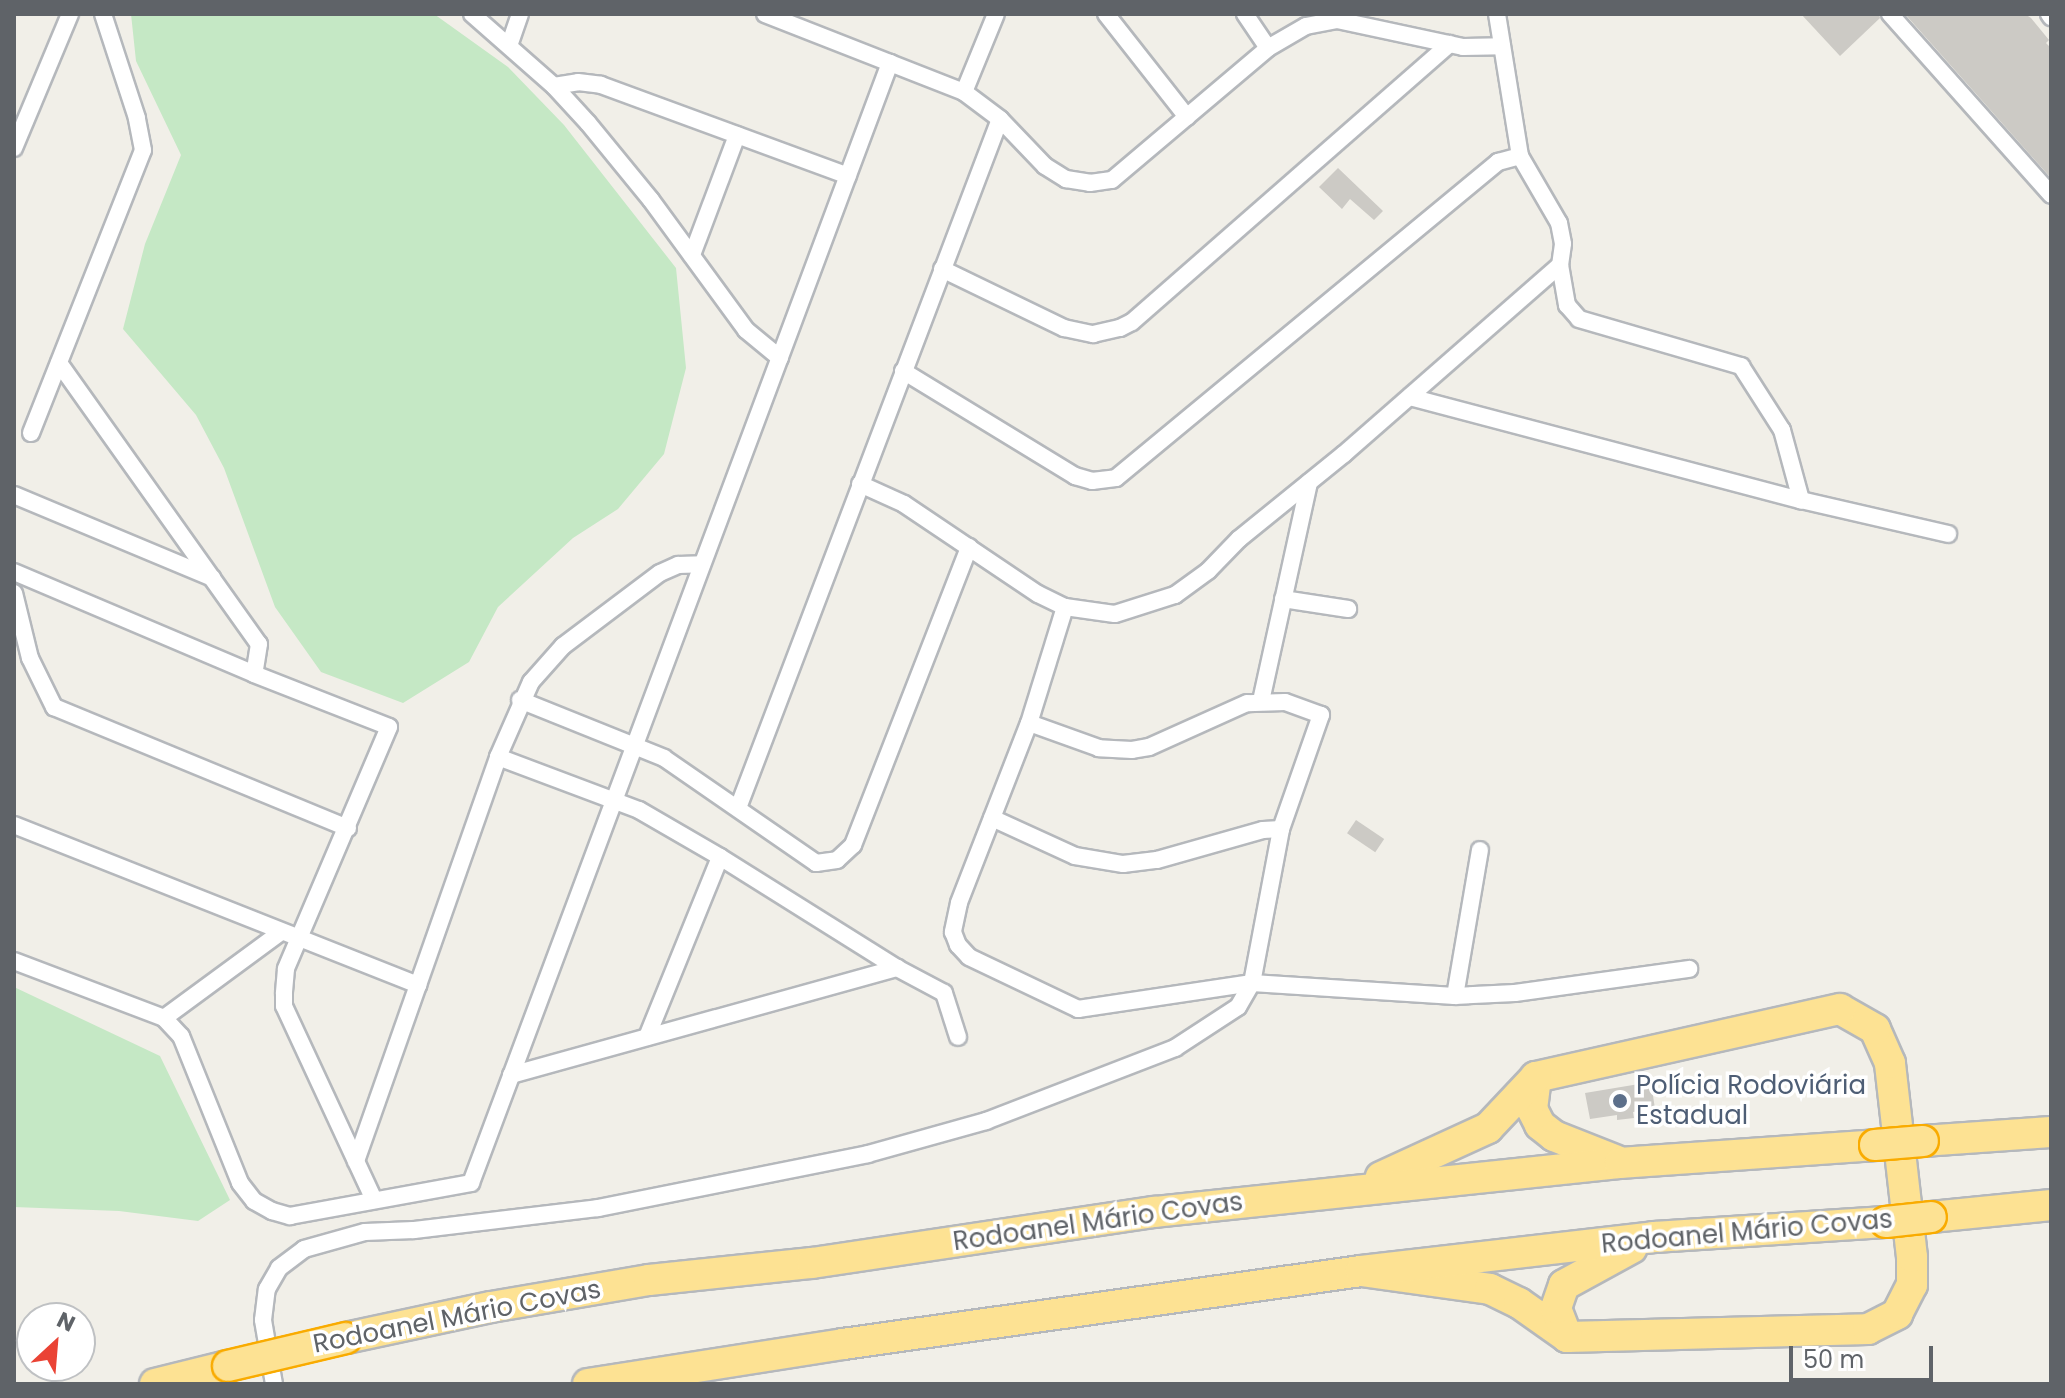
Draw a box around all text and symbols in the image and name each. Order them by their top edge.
place label: Polícia Rodoviária Estadual [1636,1070,1866,1132]
marker: Polícia Rodoviária Estadual [1611,1092,1629,1110]
street label: Rodoanel Mário Covas [951,1186,1245,1258]
street label: Rodoanel Mário Covas [1600,1204,1894,1260]
street label: Rodoanel Mário Covas [310,1274,604,1360]
north arrow [16,1302,96,1382]
text: N [52,1304,80,1339]
scale bar [1793,1330,1937,1380]
text: 50 m [1803,1343,1864,1376]

